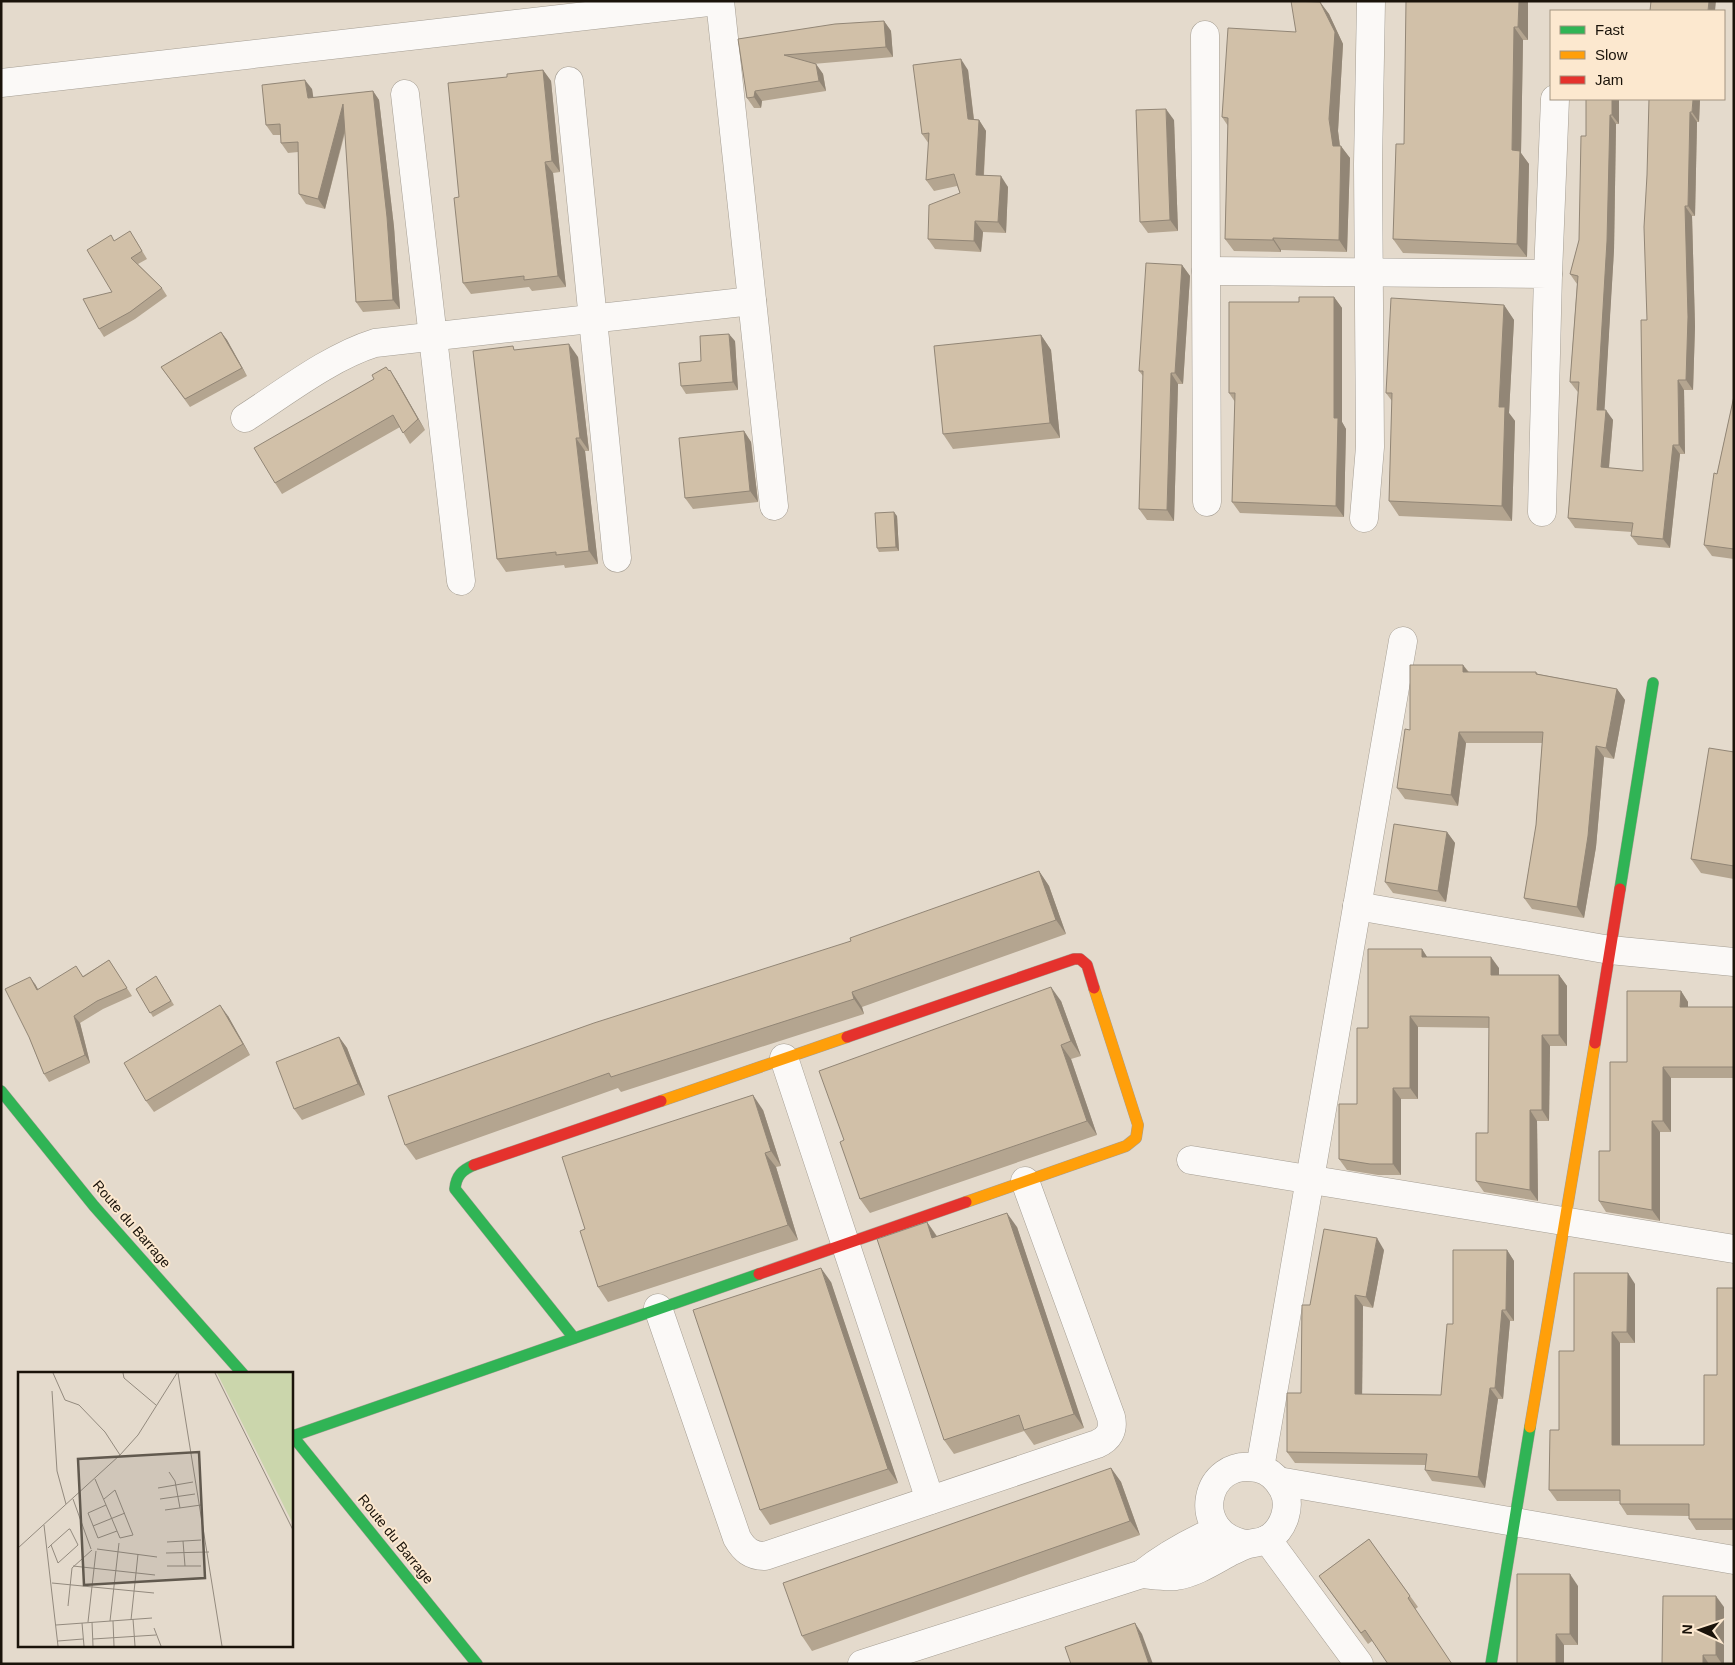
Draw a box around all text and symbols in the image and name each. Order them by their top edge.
legend [1550,10,1725,100]
text: Fast [1595,21,1625,38]
text: Slow [1595,46,1628,63]
text: Jam [1595,71,1623,88]
street label: Route du Barrage [90,1177,174,1271]
inset map [18,1372,292,1648]
street label: Route du Barrage [355,1491,437,1587]
north arrow [1675,1605,1725,1655]
text: N [1679,1624,1695,1635]

